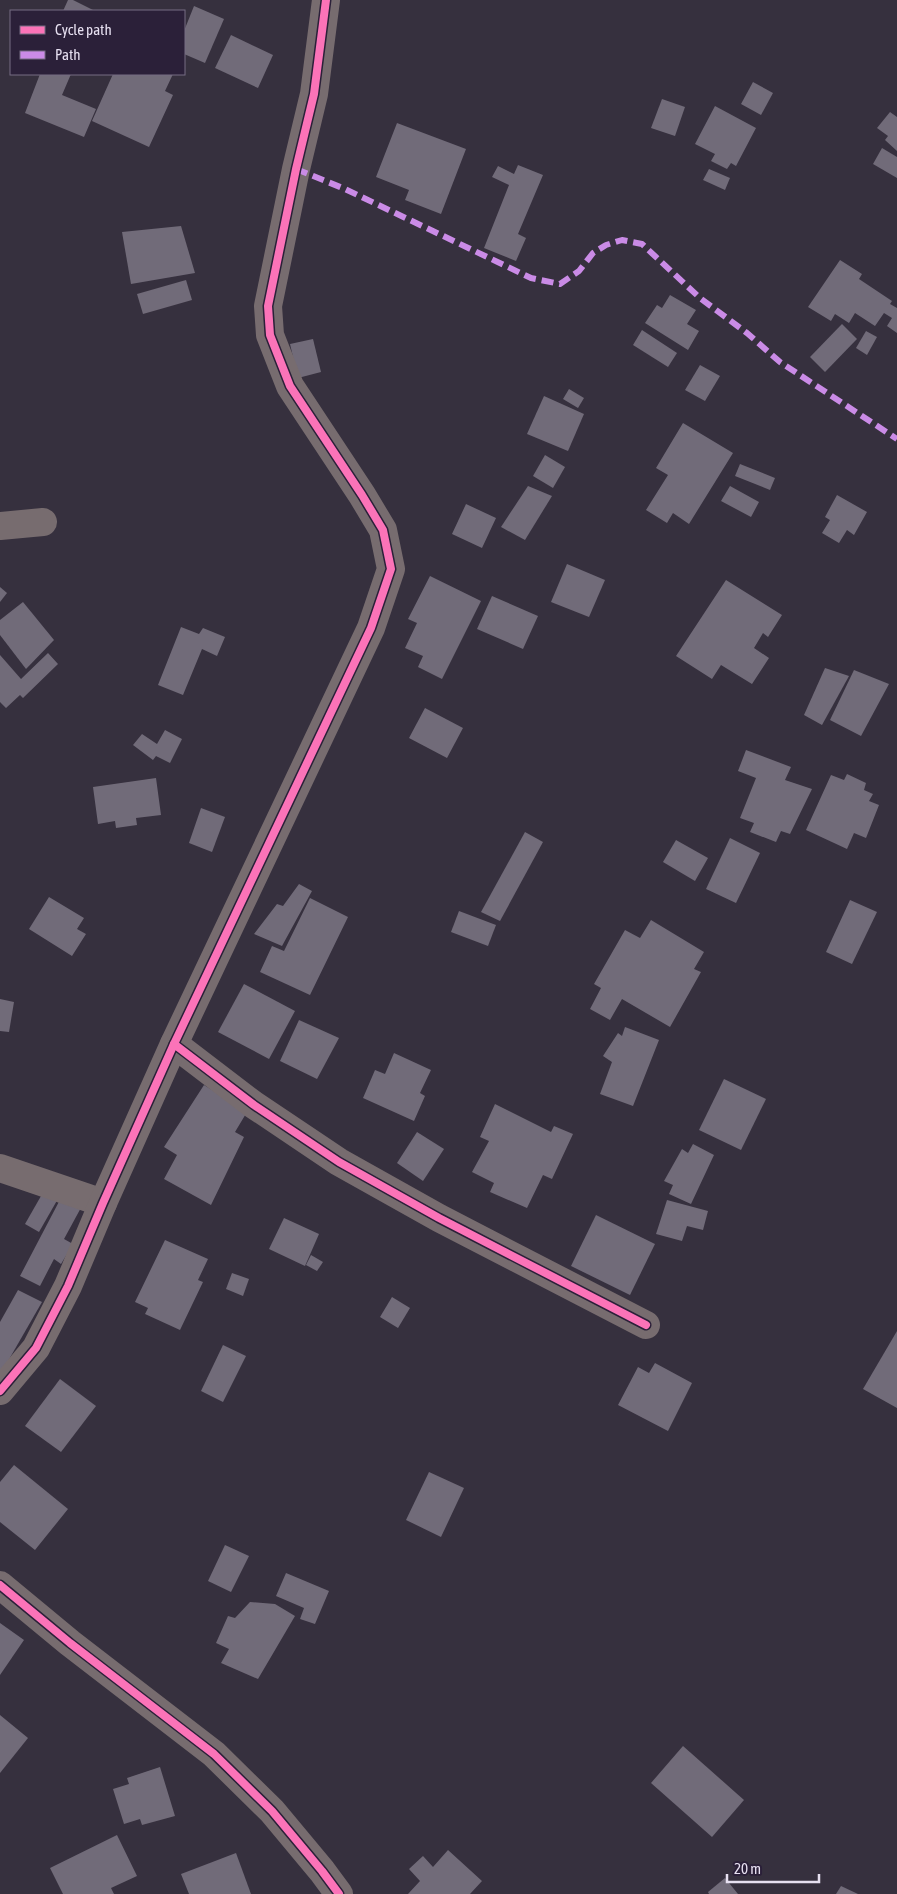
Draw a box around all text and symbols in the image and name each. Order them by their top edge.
legend [10,10,185,75]
text: Cycle path [55,21,112,38]
text: Path [55,46,81,63]
scale bar [727,1852,820,1884]
text: 20 m [734,1860,761,1877]

